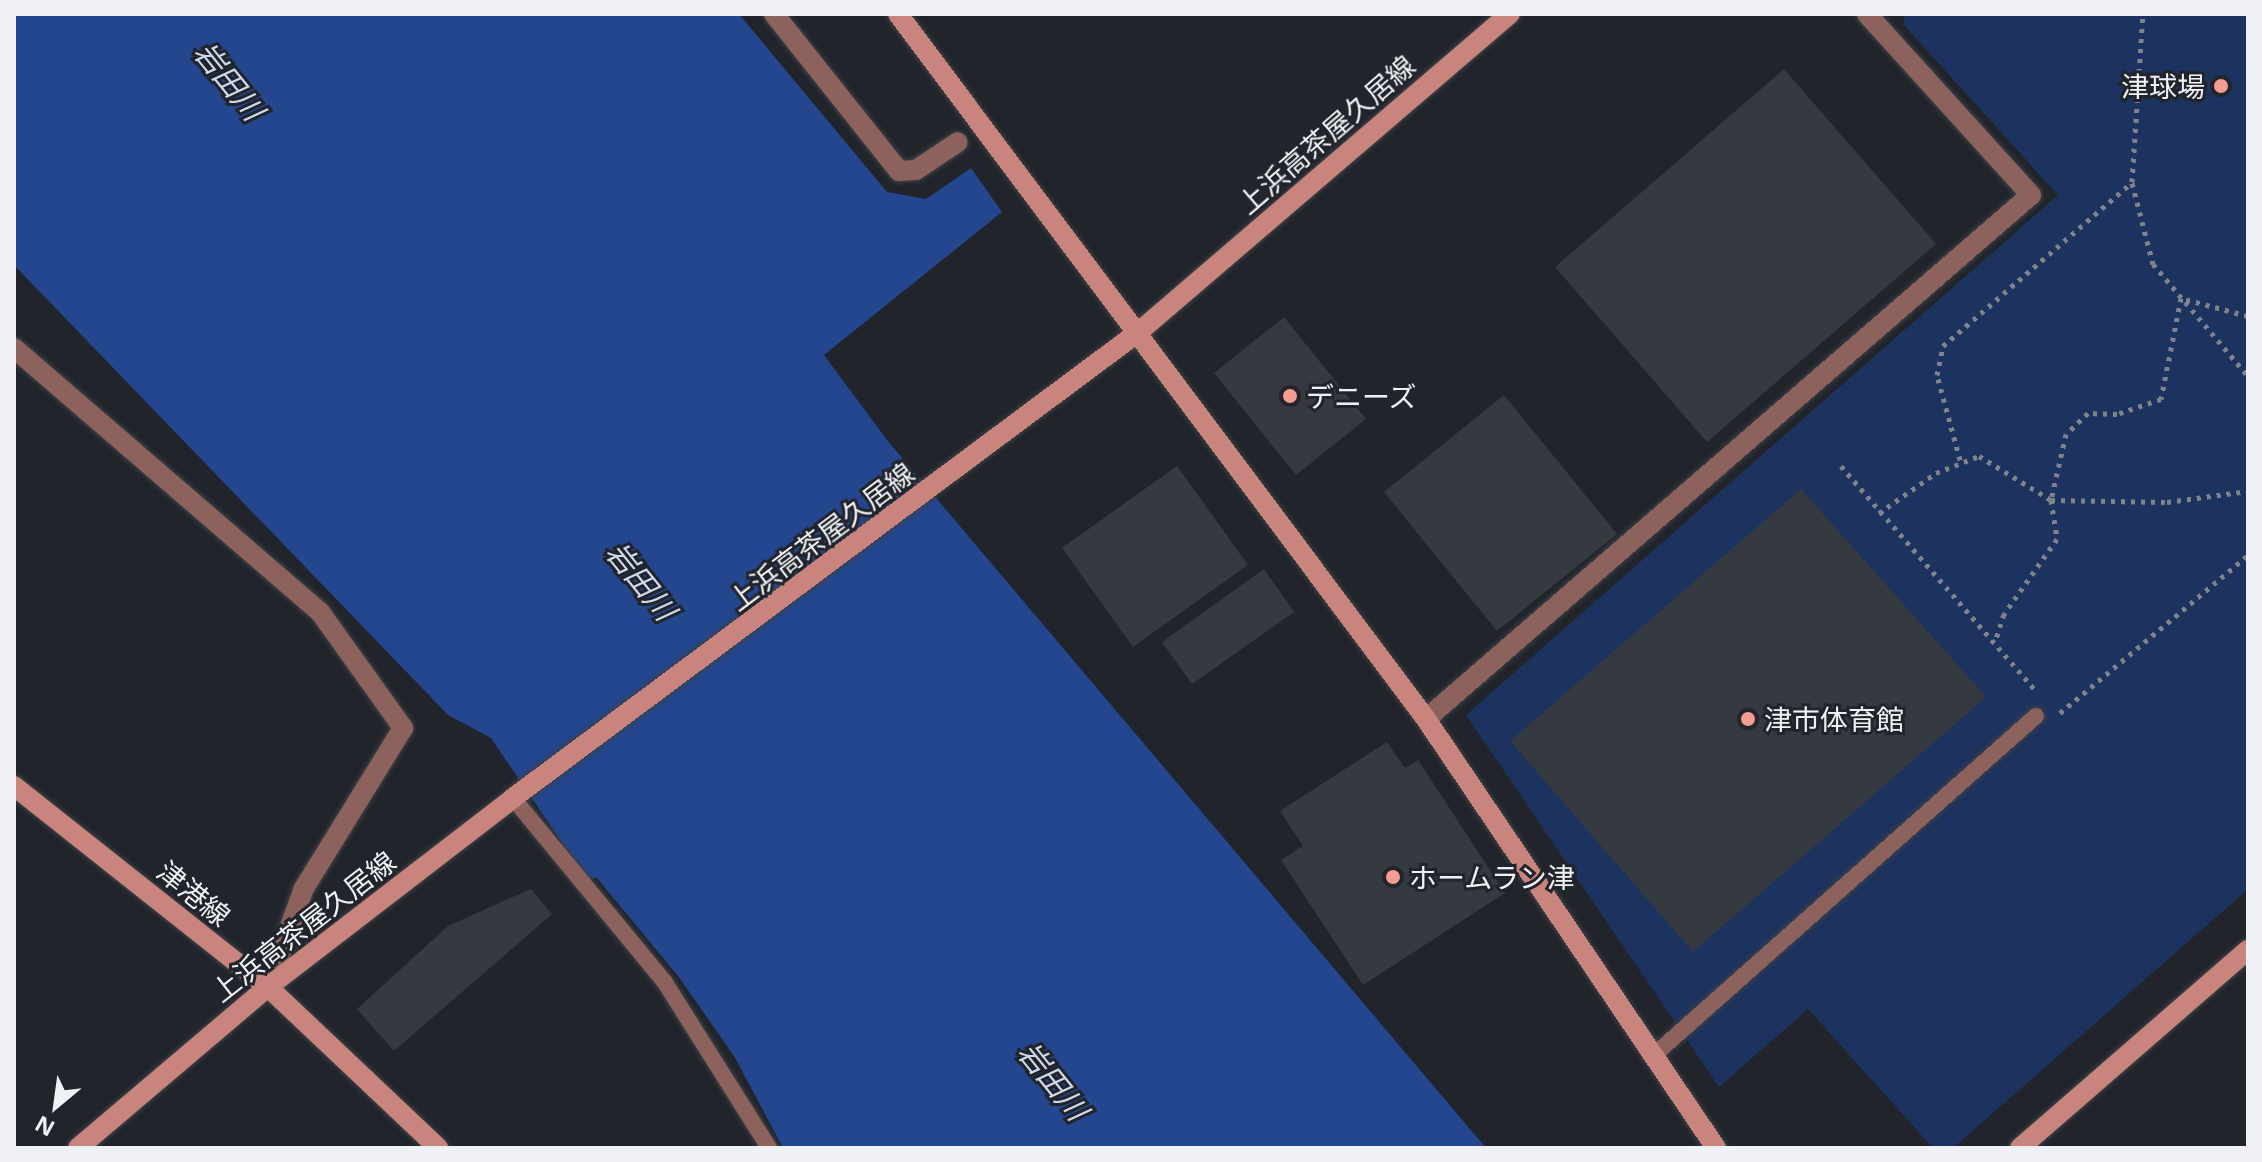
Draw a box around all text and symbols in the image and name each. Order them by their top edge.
water label: 岩田川 [187,35,271,127]
street label: 上浜高茶屋久居線 [1230,48,1422,220]
place label: 津球場 [2121,69,2205,103]
marker: 津球場 [2212,77,2230,95]
place label: デニーズ [1306,379,1418,413]
marker: デニーズ [1281,387,1299,405]
street label: 上浜高茶屋久居線 [721,455,921,617]
water label: 岩田川 [599,535,683,627]
place label: 津市体育館 [1764,702,1904,736]
marker: 津市体育館 [1739,710,1757,728]
street label: 上浜高茶屋久居線 [204,844,402,1008]
street label: 津港線 [151,854,237,932]
place label: ホームラン津 [1409,860,1577,894]
marker: ホームラン津 [1384,868,1402,886]
water label: 岩田川 [1011,1035,1095,1127]
north arrow [16,1066,96,1146]
text: N [29,1110,59,1144]

